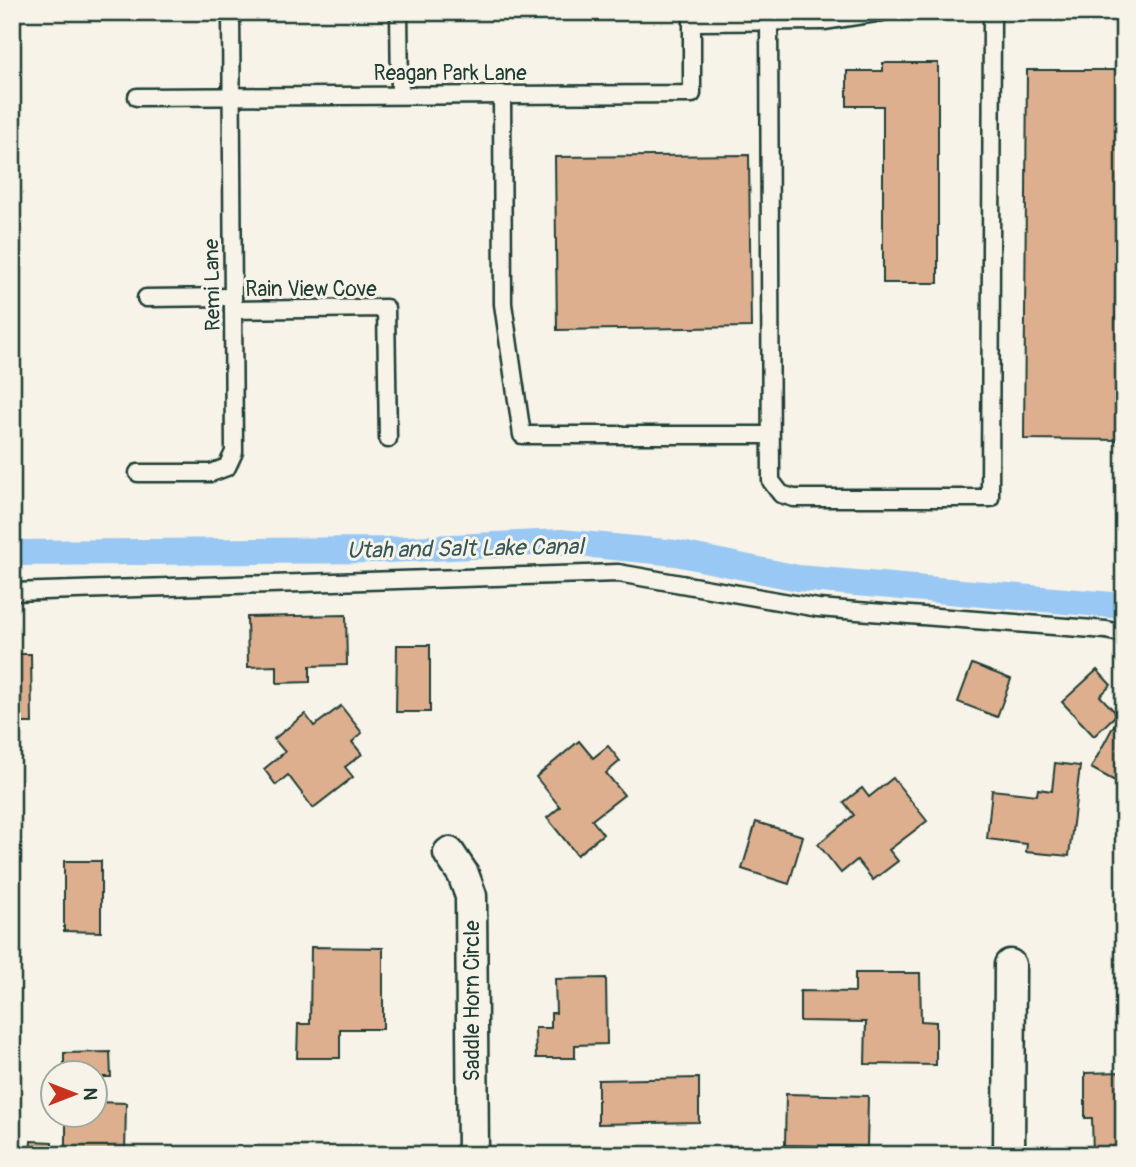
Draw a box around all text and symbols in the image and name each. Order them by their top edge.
street label: Reagan Park Lane [374,60,527,87]
street label: Remi Lane [198,238,227,331]
street label: Rain View Cove [245,276,377,303]
water label: Utah and Salt Lake Canal [346,532,586,565]
street label: Saddle Horn Circle [459,920,486,1082]
north arrow [38,1058,108,1128]
text: N [78,1088,102,1101]

